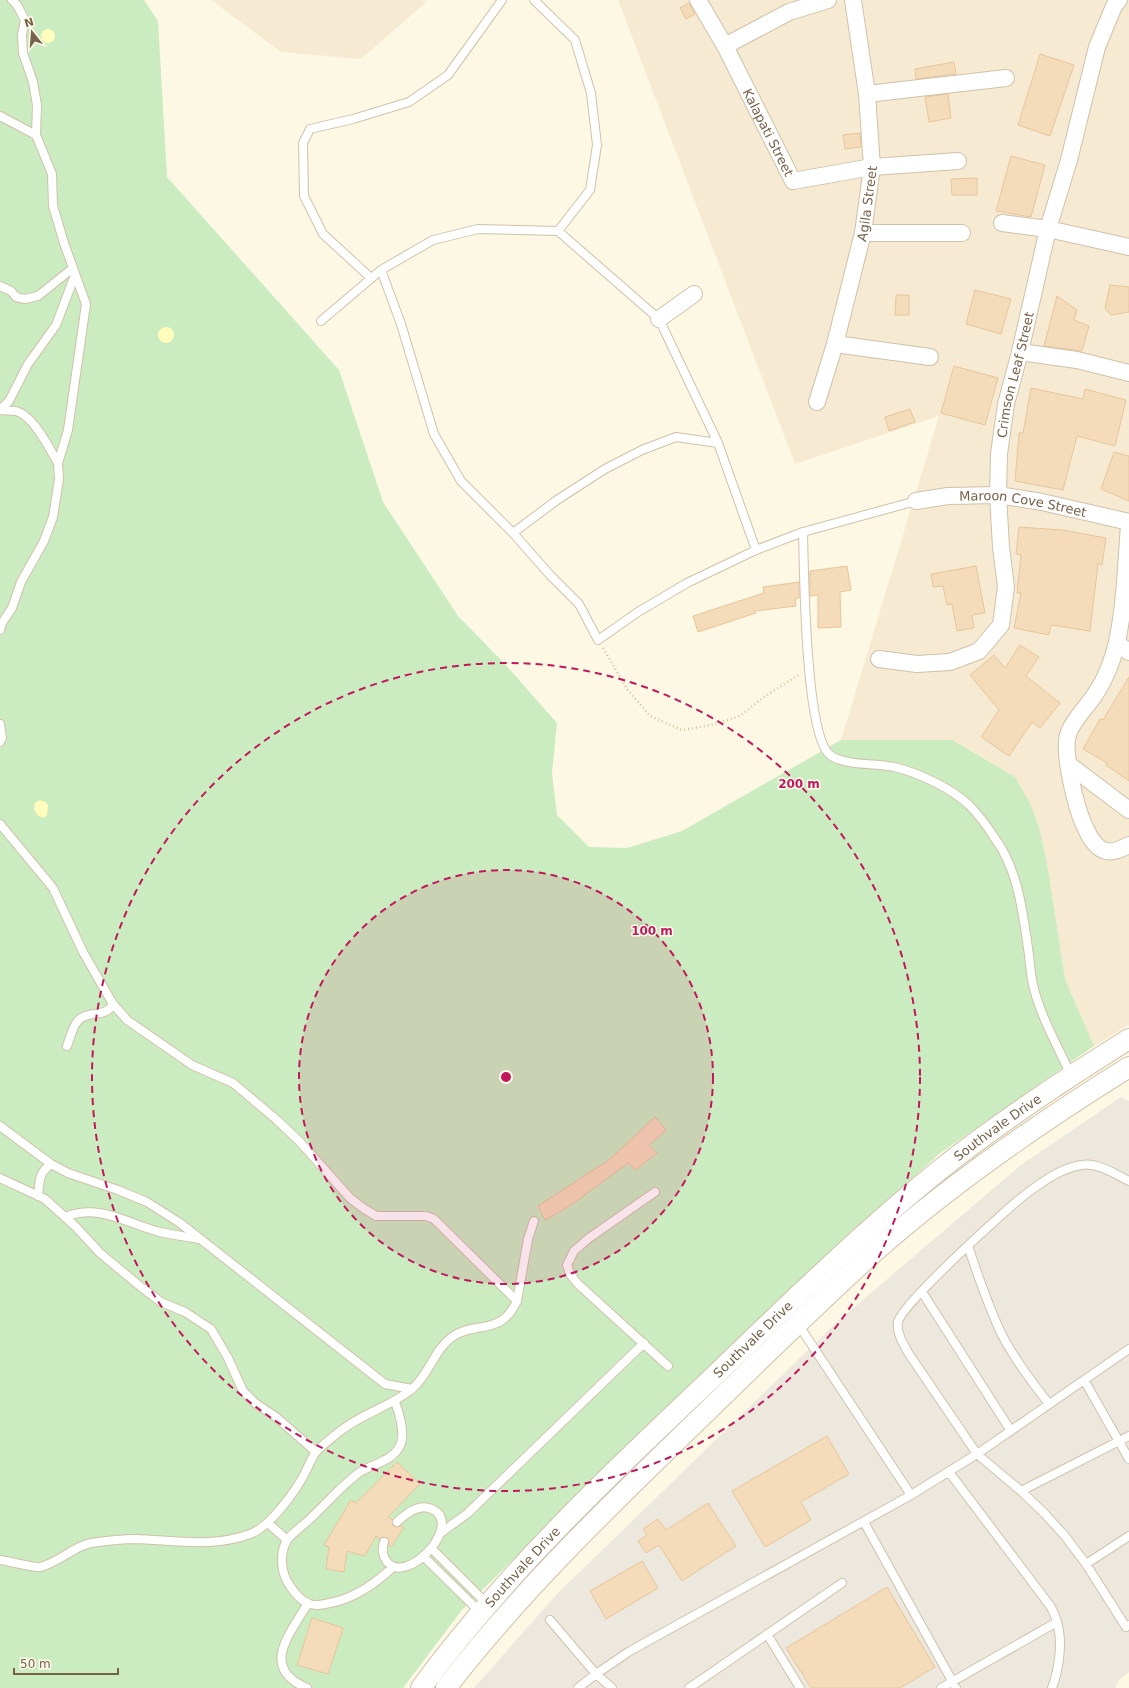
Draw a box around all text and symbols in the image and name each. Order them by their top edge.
north arrow [12,12,52,52]
text: N [23,15,36,30]
street label: Kalapati Street [740,86,797,179]
street label: Agila Street [854,165,880,243]
street label: Crimson Leaf Street [994,310,1036,439]
street label: Maroon Cove Street [959,487,1088,520]
text: 200 m [778,777,820,791]
text: 100 m [631,924,673,938]
centre of rings [499,1070,513,1084]
street label: Southvale Drive [951,1091,1044,1164]
street label: Southvale Drive [710,1298,795,1381]
street label: Southvale Drive [482,1523,563,1610]
scale bar [14,1650,118,1676]
text: 50 m [20,1657,51,1671]

